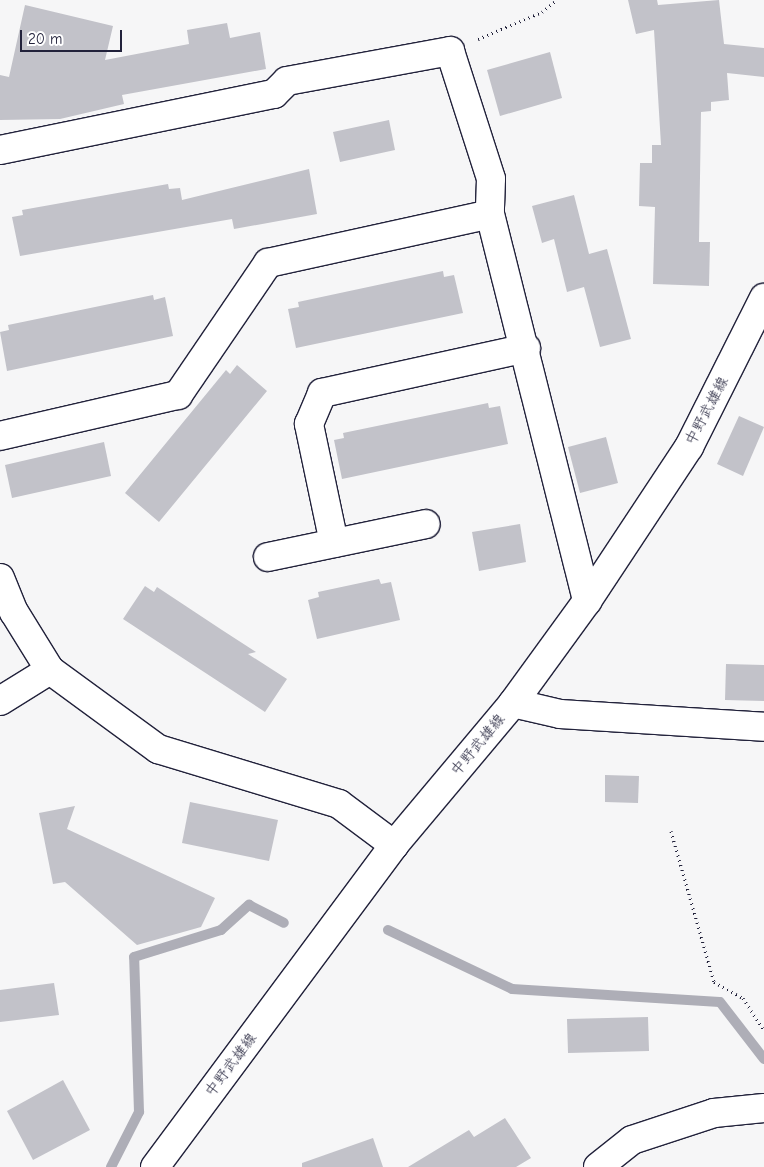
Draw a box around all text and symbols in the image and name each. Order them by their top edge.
scale bar [22,20,125,52]
text: 20 m [28,30,62,48]
street label: 中野武雄線 [681,374,733,448]
street label: 中野武雄線 [447,710,509,780]
street label: 中野武雄線 [201,1030,261,1100]

